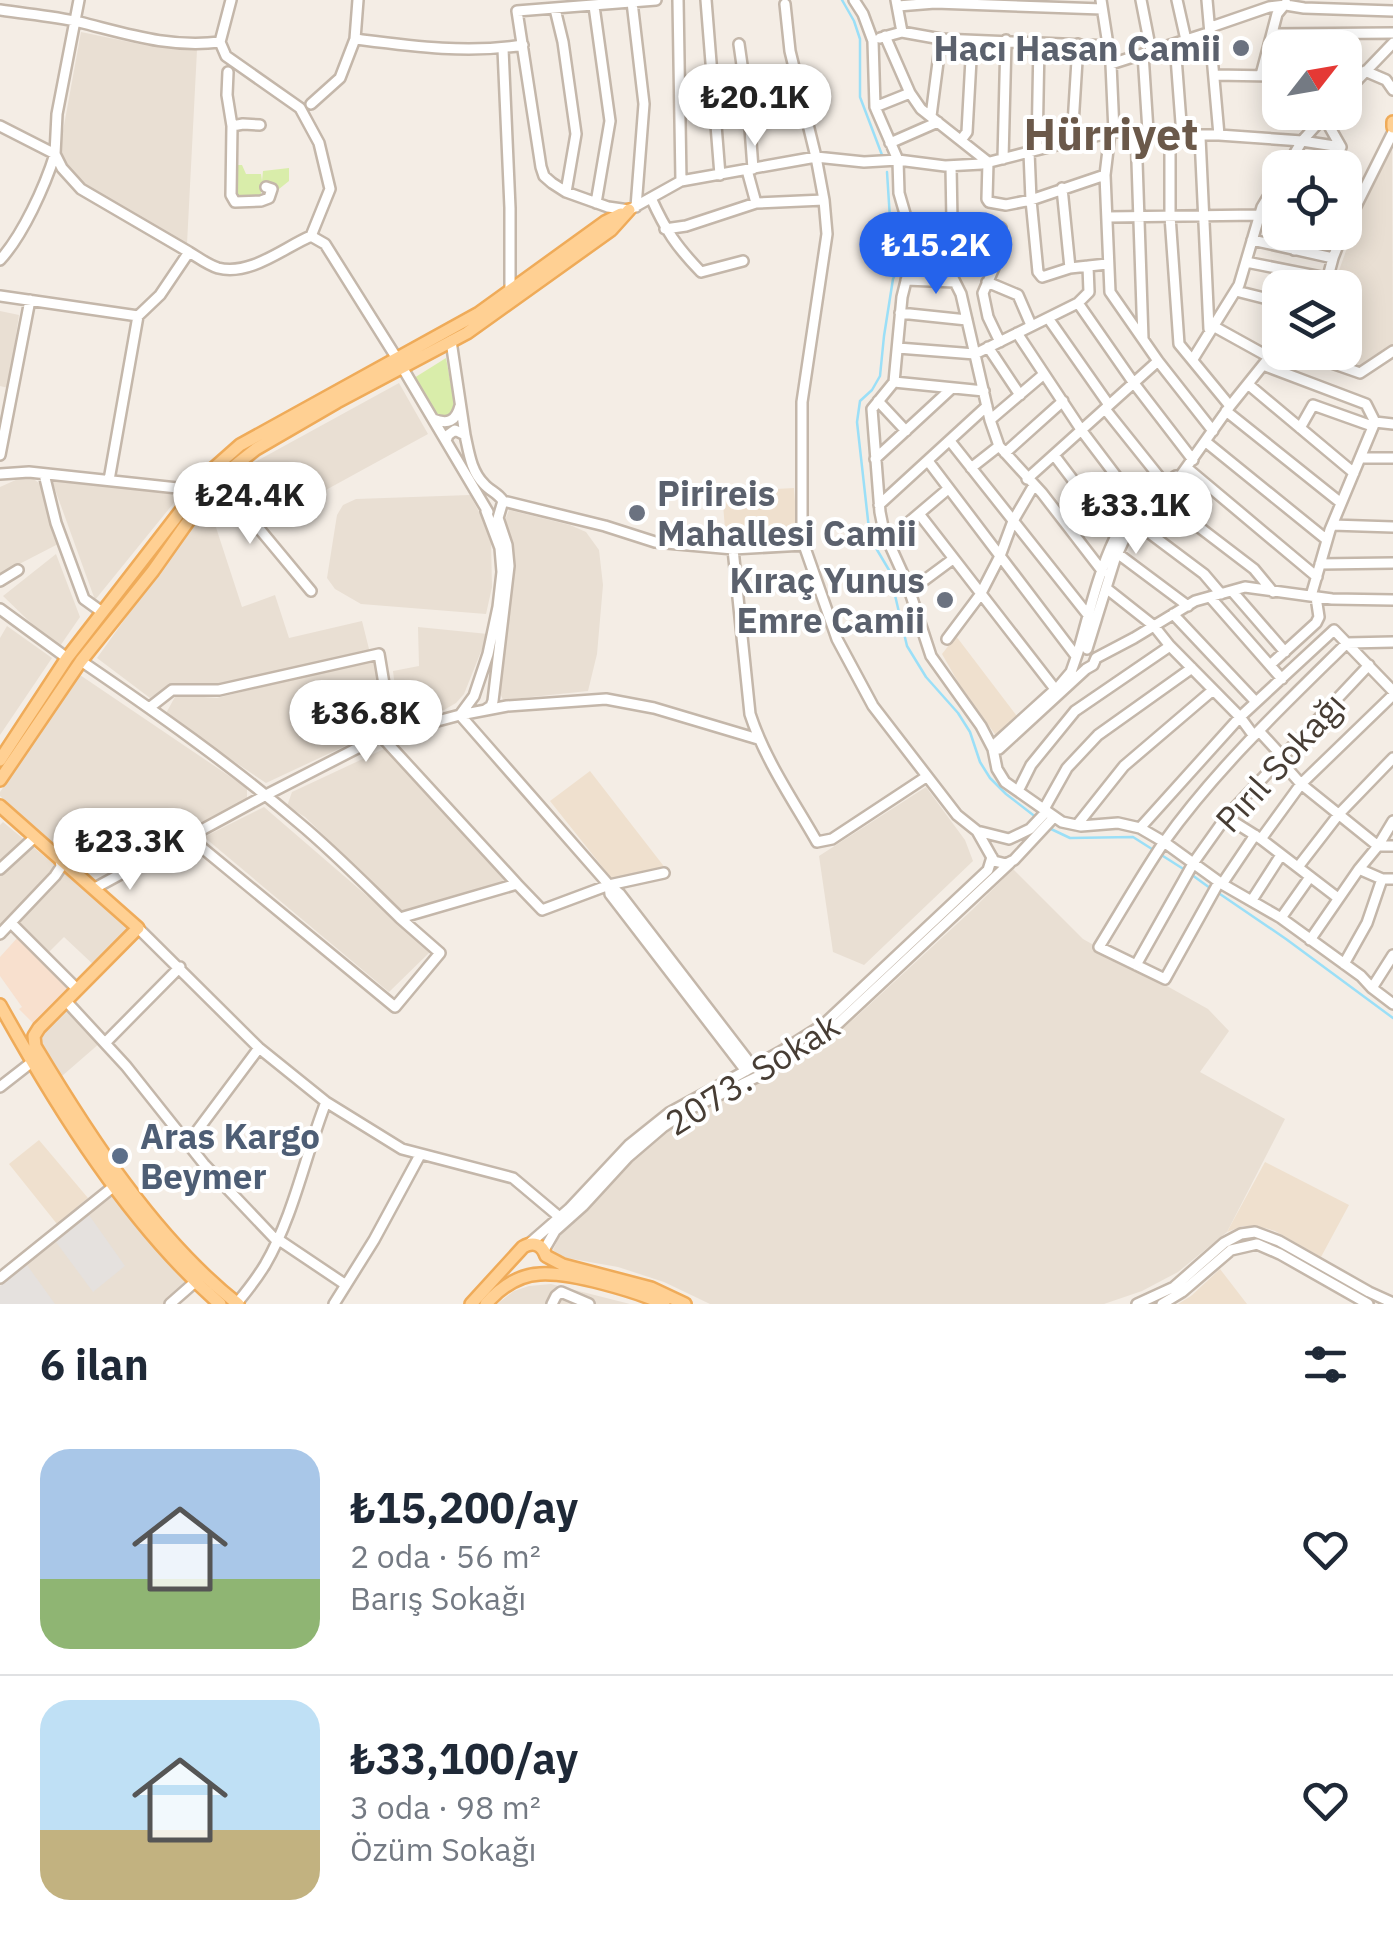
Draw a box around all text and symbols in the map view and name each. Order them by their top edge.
place label: Hacı Hasan Camii [933,25,1221,71]
north arrow [1262,30,1362,130]
map controls [1262,30,1362,370]
marker: Hacı Hasan Camii [1230,37,1252,59]
pin: ₺20.1K [674,64,836,149]
text: ₺20.1K [700,75,810,117]
district label: Hürriyet [1024,104,1198,162]
button: locate [1262,150,1362,250]
pin: ₺15.2K [855,212,1017,297]
text: ₺15.2K [881,223,991,265]
button: layers [1262,270,1362,370]
pin: ₺24.4K [169,462,331,547]
place label: Pirireis Mahallesi Camii [657,470,917,556]
pin: ₺33.1K [1055,472,1217,557]
text: ₺24.4K [195,473,305,515]
text: ₺33.1K [1081,483,1191,525]
marker: Pirireis Mahallesi Camii [626,502,648,524]
place label: Kıraç Yunus Emre Camii [730,557,925,643]
marker: Kıraç Yunus Emre Camii [934,589,956,611]
pin: ₺36.8K [285,680,447,765]
street label: Pırıl Sokağı [1205,682,1355,842]
text: ₺36.8K [311,691,421,733]
pin: ₺23.3K [49,808,211,893]
text: ₺23.3K [75,819,185,861]
street label: 2073. Sokak [656,1002,848,1146]
place label: Aras Kargo Beymer [140,1113,320,1199]
marker: Aras Kargo Beymer [109,1145,131,1167]
text: 6 ilan [40,1337,149,1392]
icon: filters [1298,1337,1353,1392]
text: ₺15,200/ay [350,1480,578,1535]
icon: home [120,1489,240,1609]
icon: heart [1298,1522,1353,1577]
text: 2 oda · 56 m² [350,1535,541,1577]
text: Barış Sokağı [350,1577,526,1619]
text: ₺33,100/ay [350,1731,578,1786]
icon: home [120,1740,240,1860]
icon: heart [1298,1773,1353,1828]
text: 3 oda · 98 m² [350,1786,541,1828]
text: Özüm Sokağı [350,1828,536,1870]

